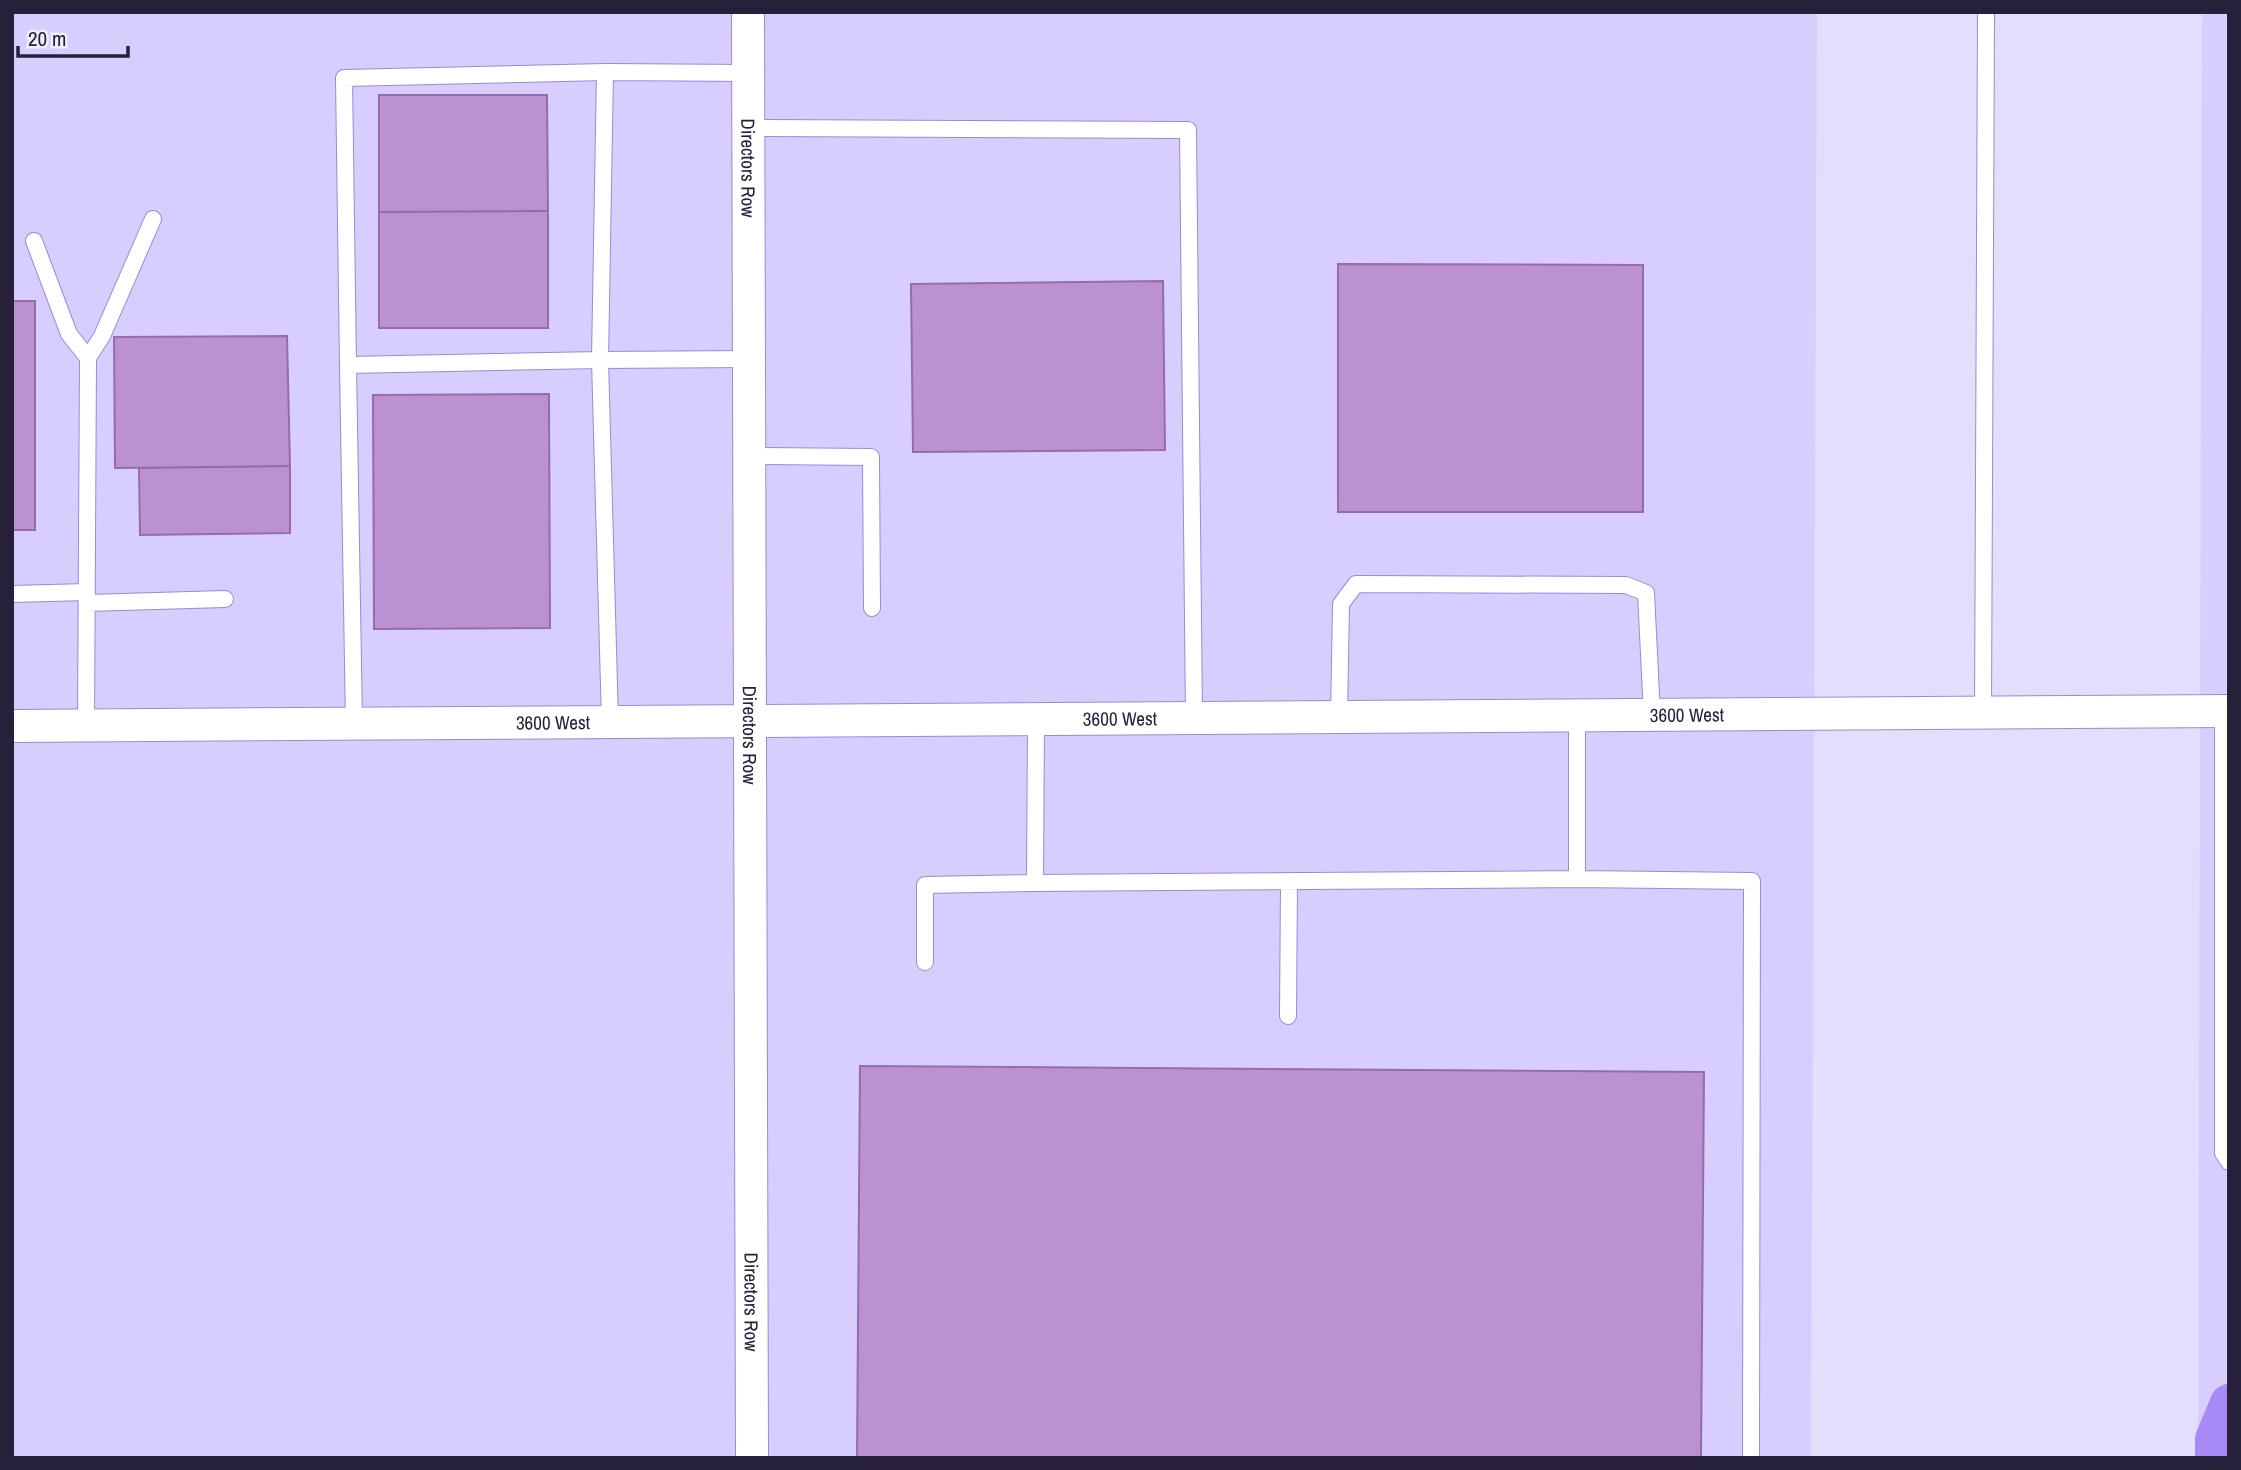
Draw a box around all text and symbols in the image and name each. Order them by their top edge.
scale bar [18,14,128,58]
text: 20 m [28,24,66,53]
street label: Directors Row [735,119,762,218]
street label: Directors Row [737,686,763,785]
street label: 3600 West [1650,701,1725,728]
street label: 3600 West [1083,705,1158,732]
street label: 3600 West [516,709,591,736]
street label: Directors Row [738,1253,765,1352]

